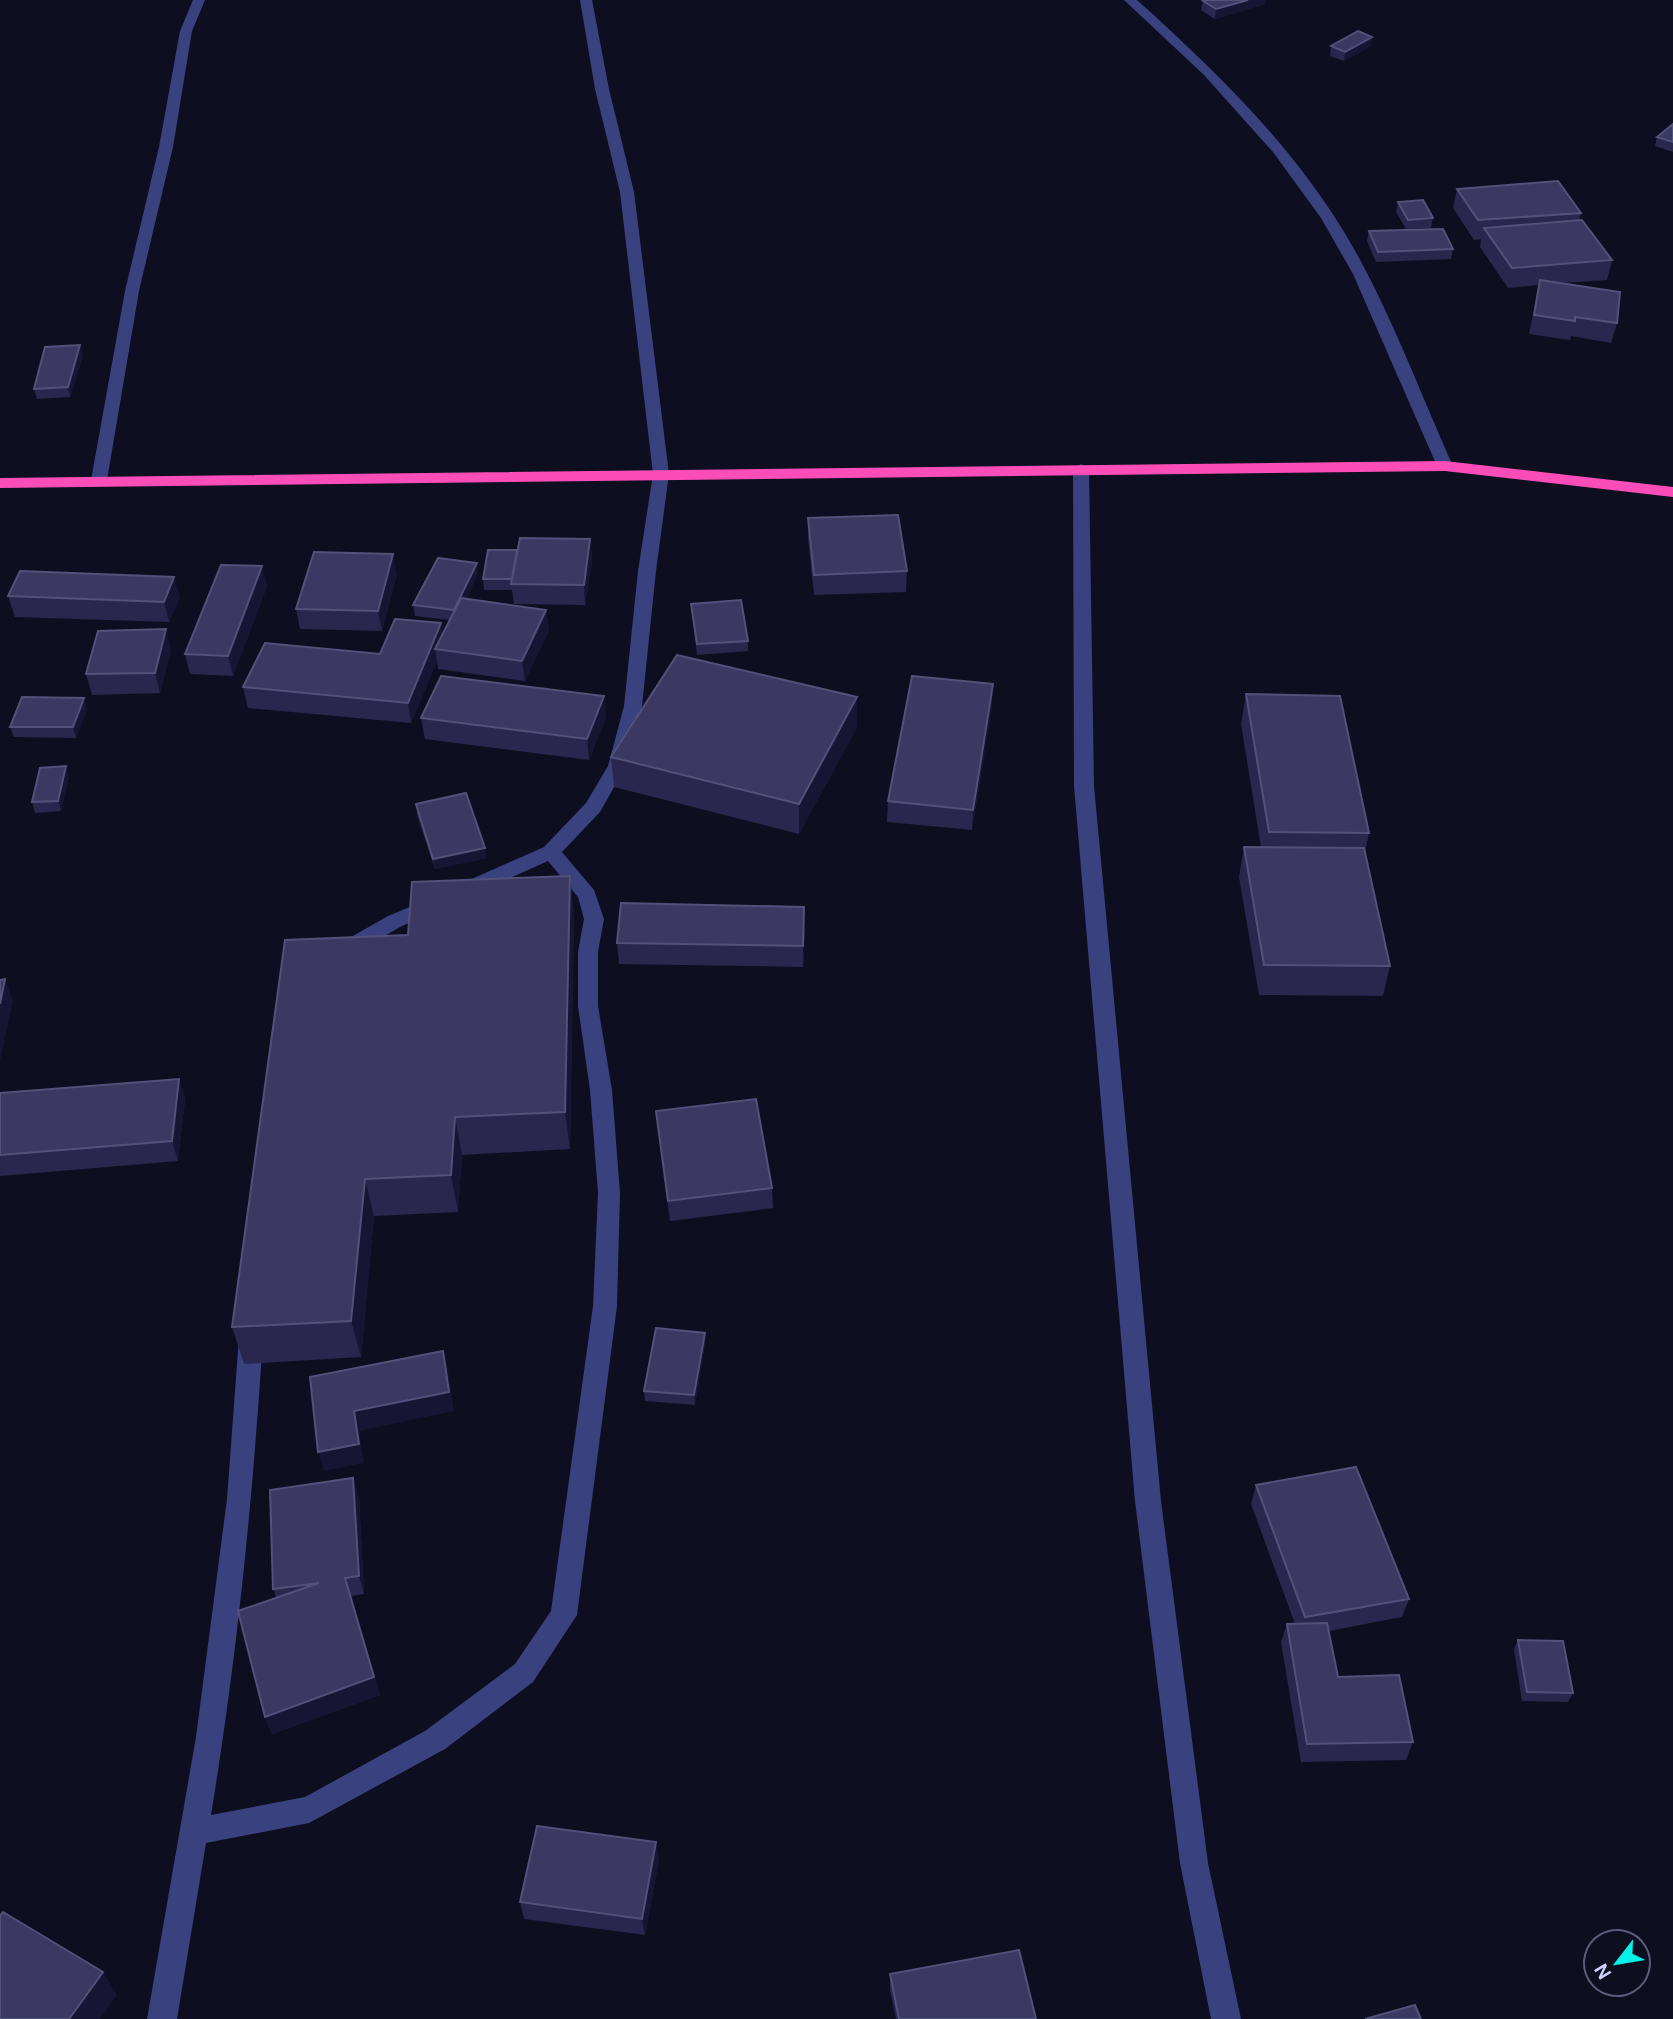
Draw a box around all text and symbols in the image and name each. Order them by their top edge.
north arrow [1582,1928,1652,1998]
text: N [1589,1959,1617,1984]

